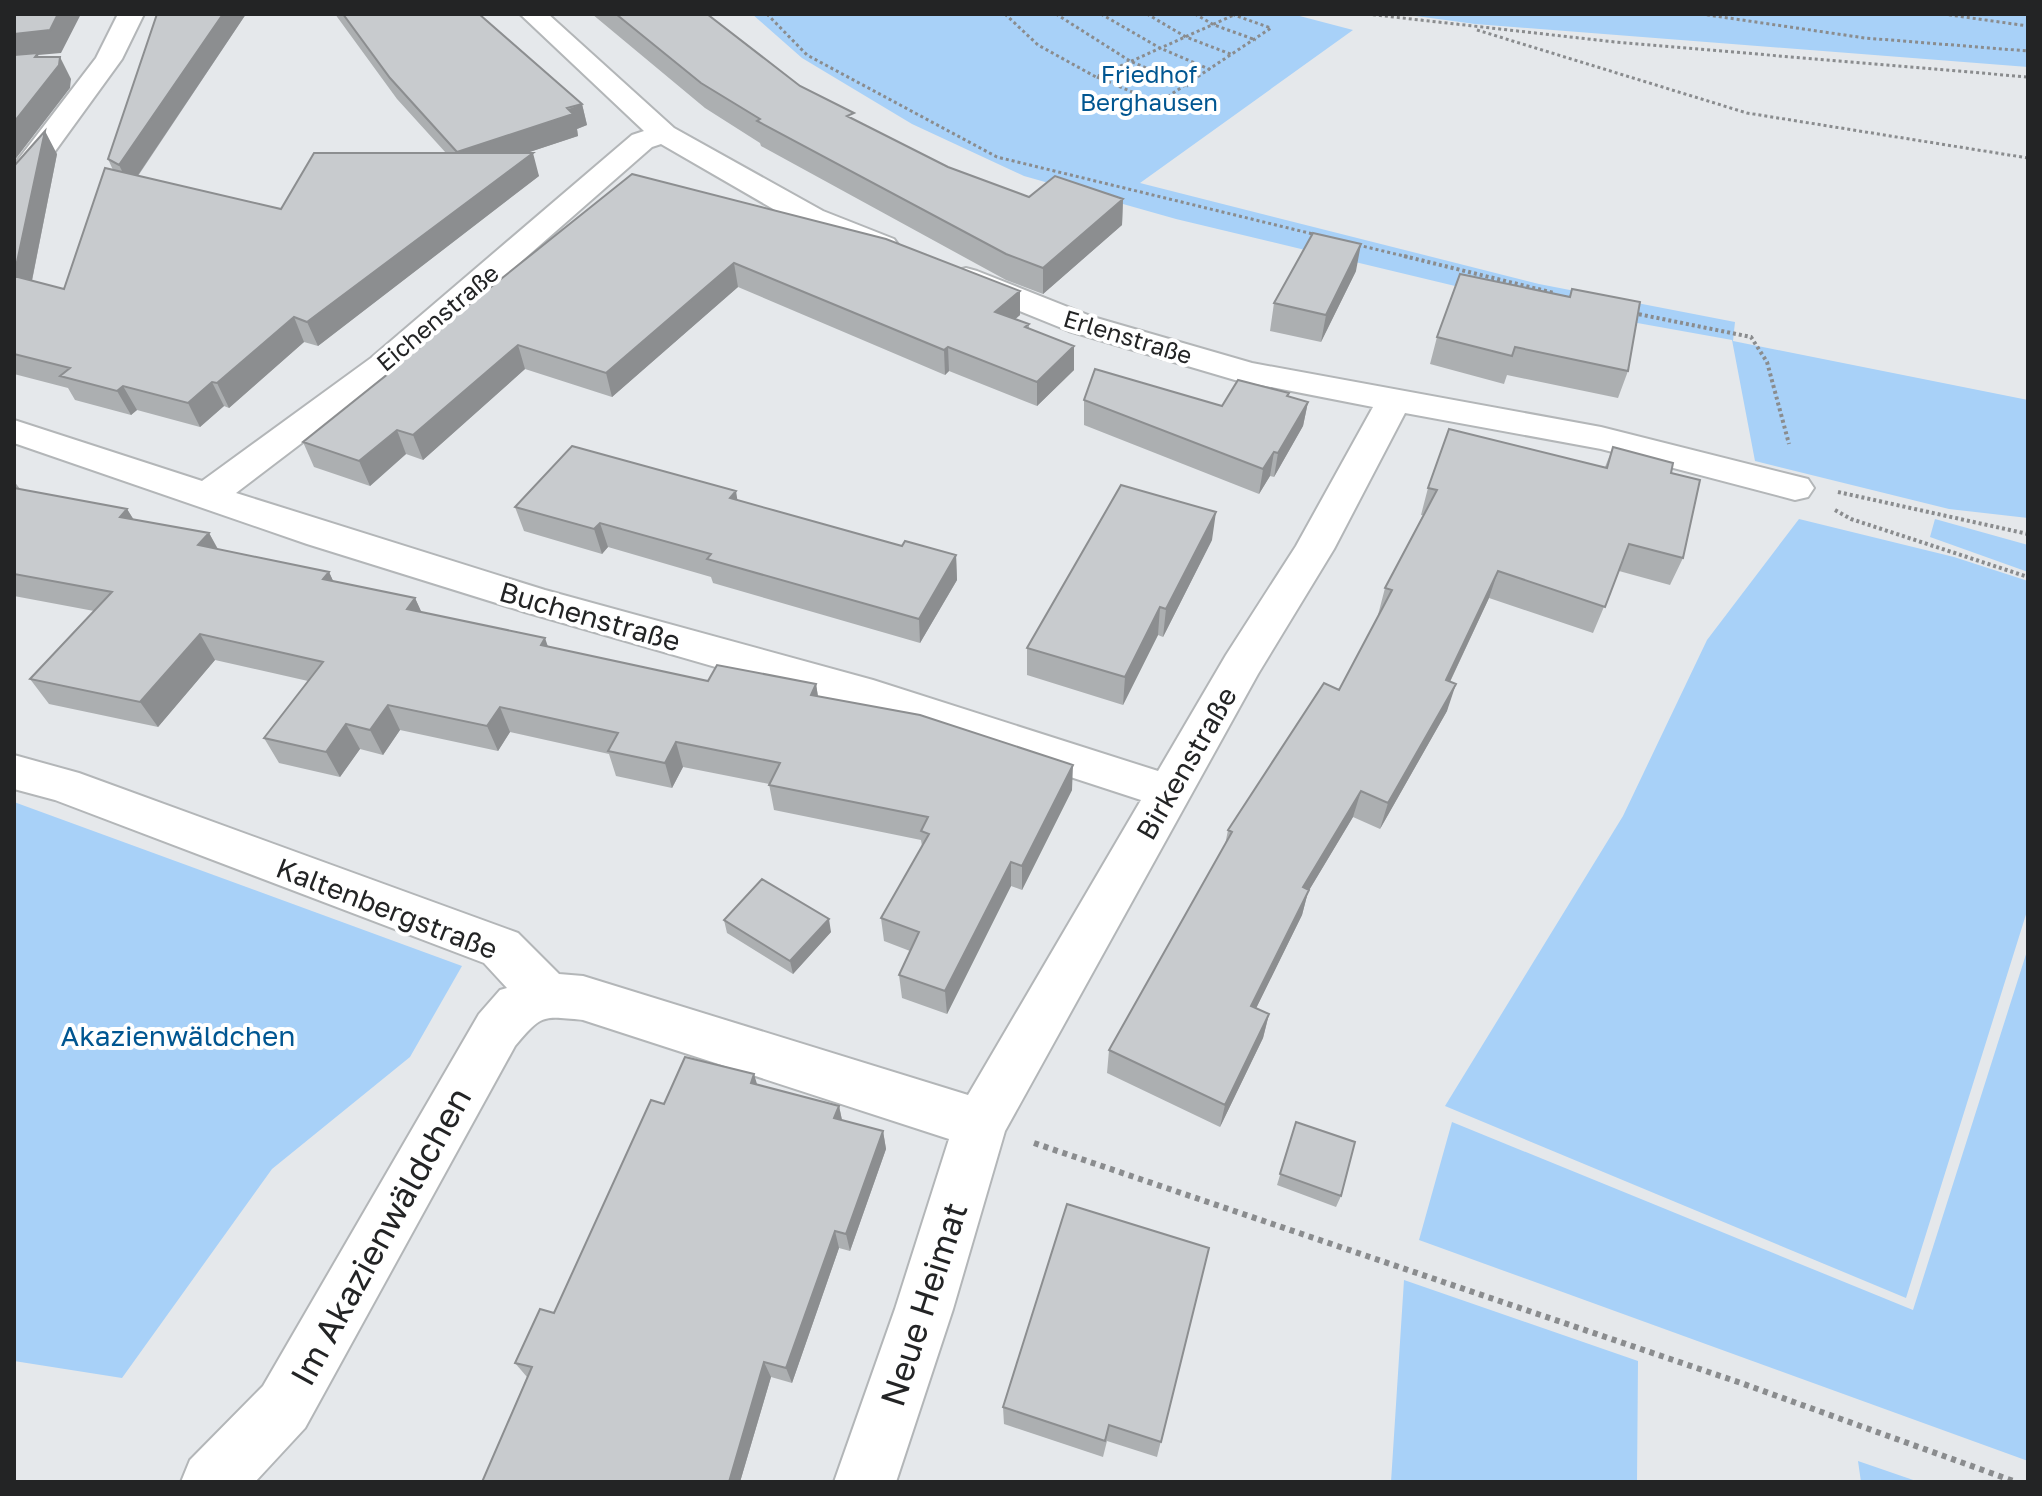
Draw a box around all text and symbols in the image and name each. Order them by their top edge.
park label: Friedhof Berghausen [1080,59,1218,116]
street label: Eichenstraße [370,258,504,376]
street label: Erlenstraße [1060,303,1196,369]
street label: Buchenstraße [496,574,684,658]
street label: Birkenstraße [1129,681,1243,845]
street label: Kaltenbergstraße [272,851,502,965]
park label: Akazienwäldchen [61,1019,295,1052]
street label: Im Akazienwäldchen [281,1080,479,1392]
street label: Neue Heimat [871,1197,975,1411]

